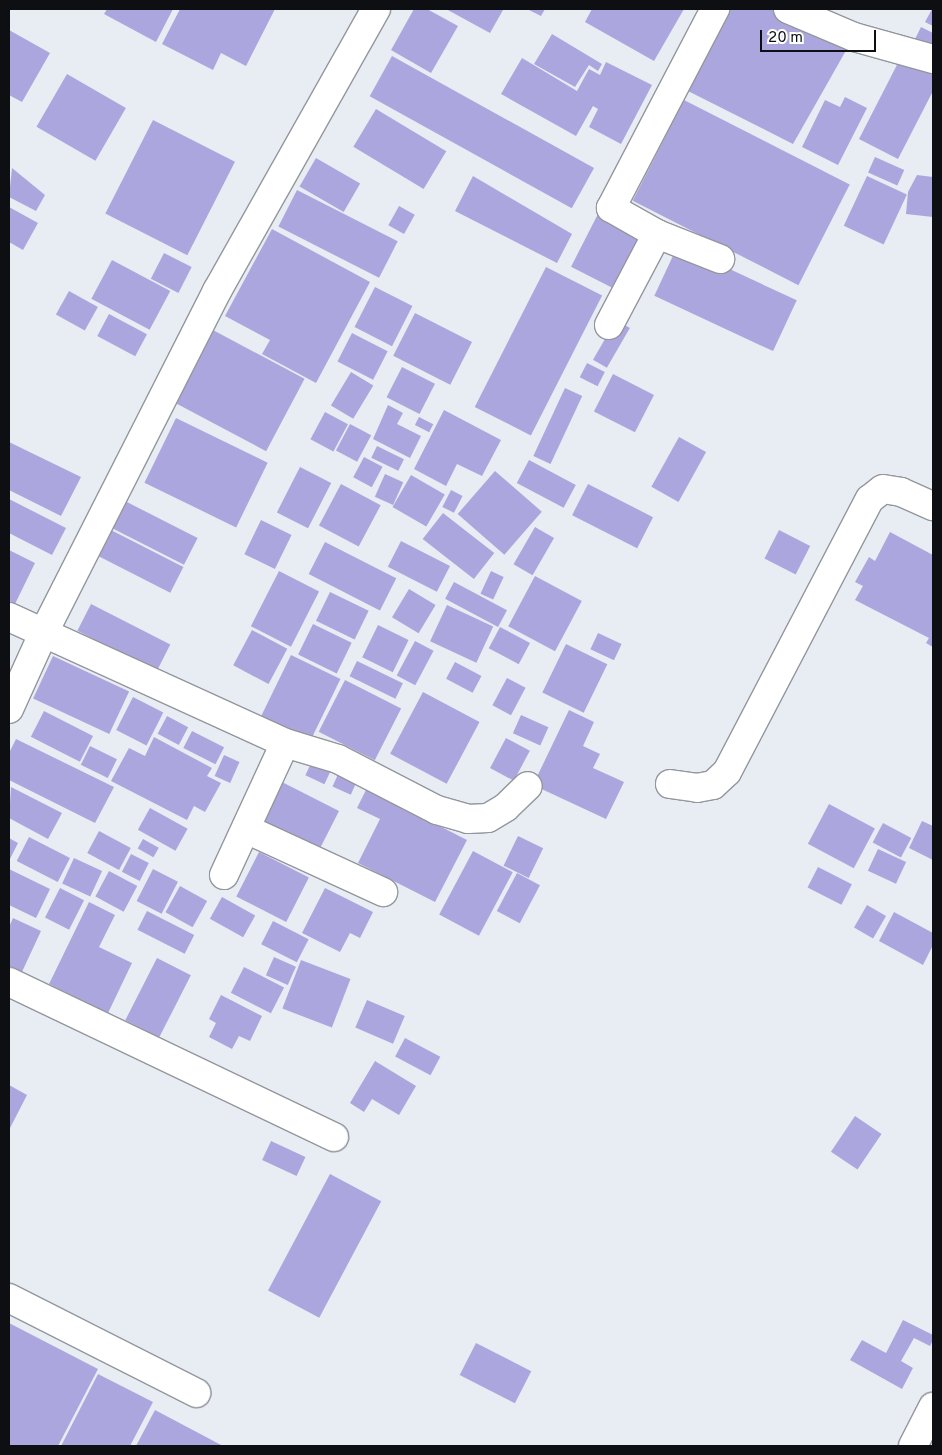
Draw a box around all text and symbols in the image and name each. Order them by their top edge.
scale bar [762,20,878,52]
text: 20 m [768,29,803,48]

